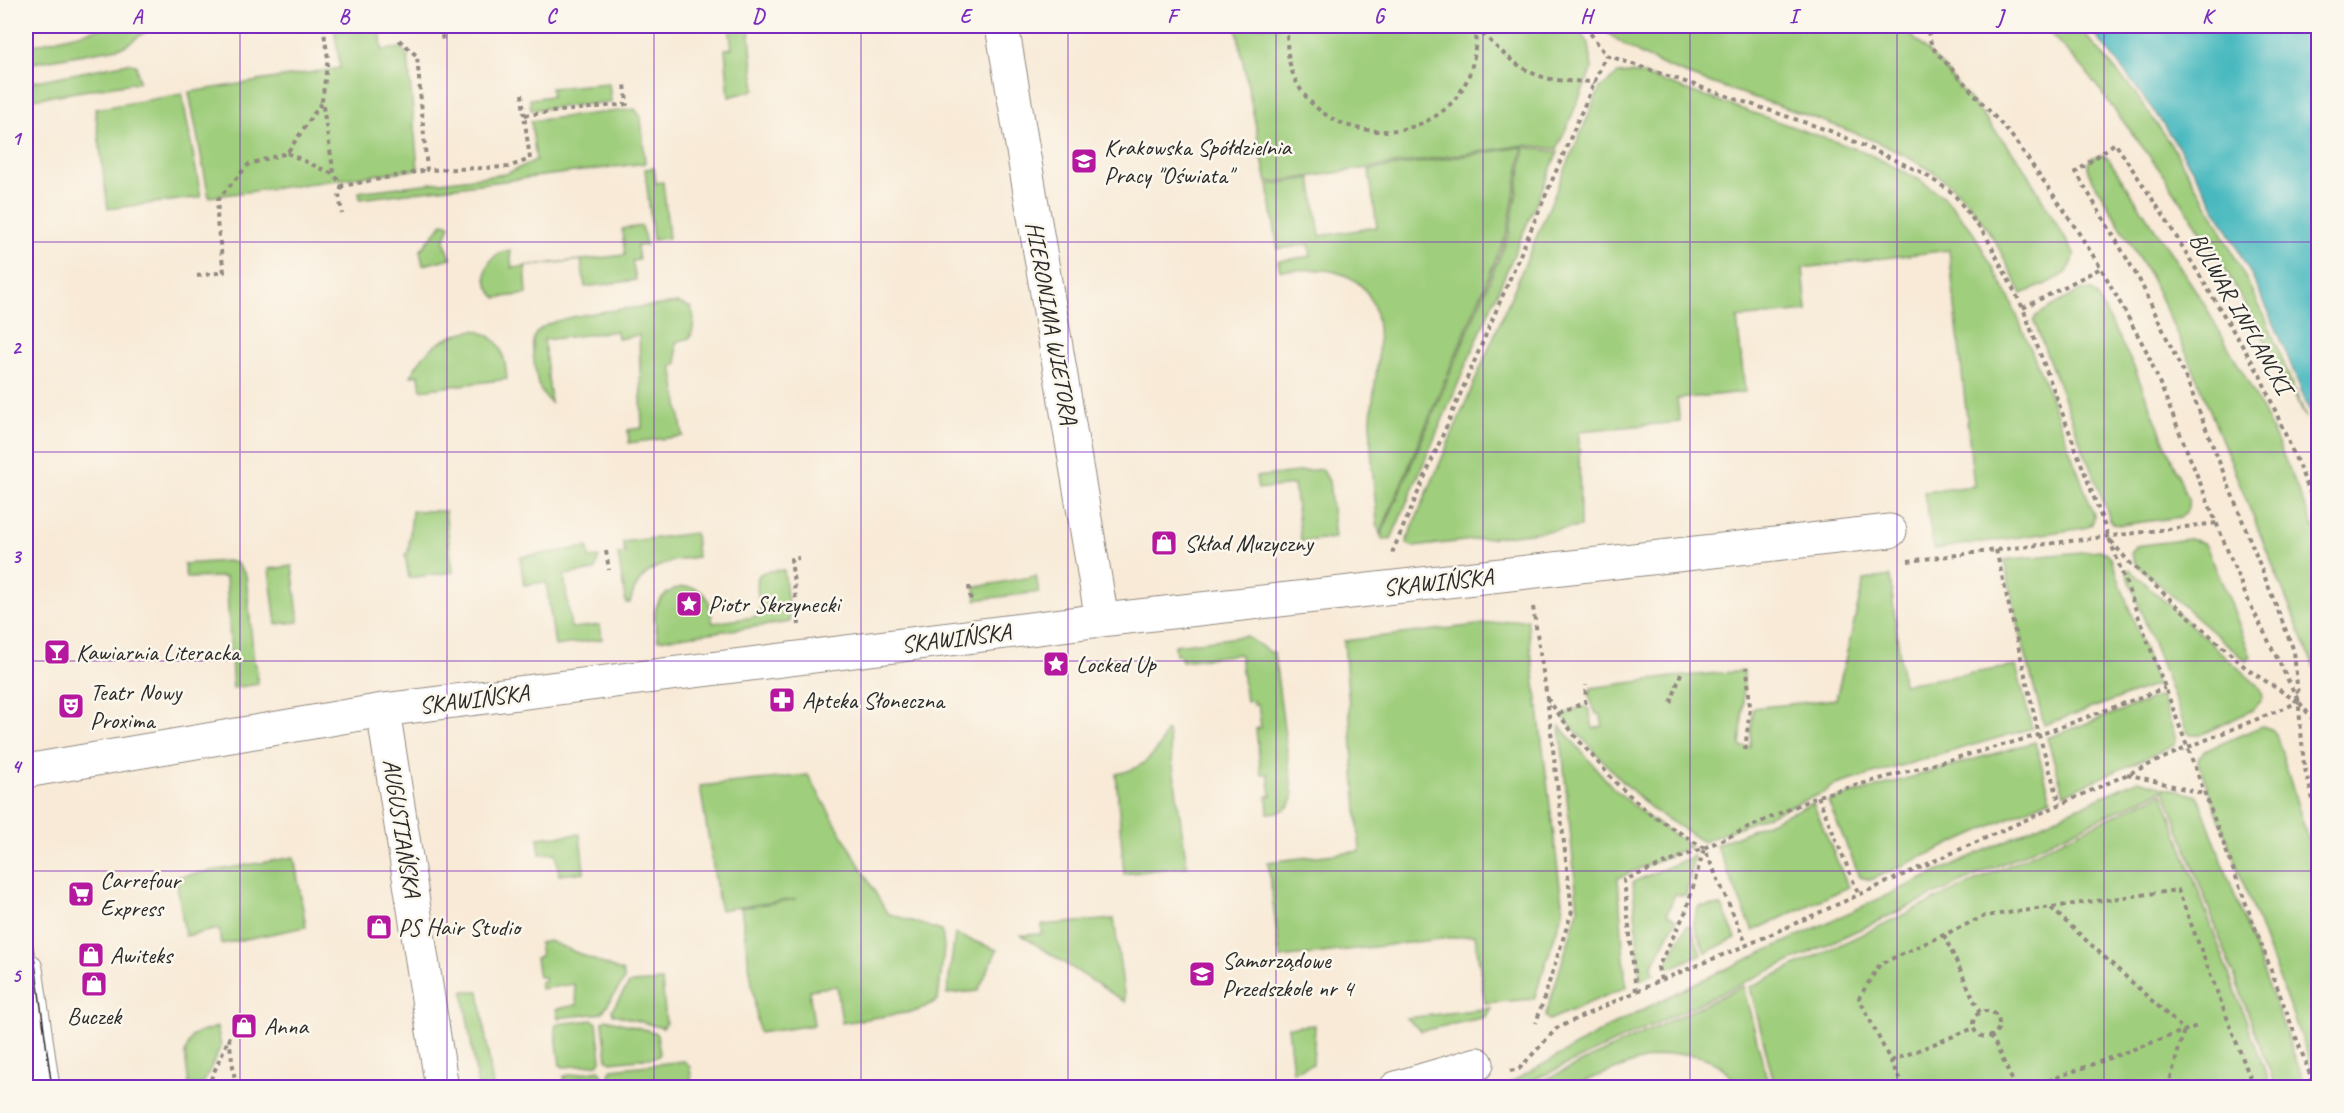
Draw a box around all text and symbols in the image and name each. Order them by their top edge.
text: A [132,4,144,29]
text: B [339,4,351,29]
text: C [546,4,558,29]
text: D [752,4,766,29]
text: E [960,4,974,29]
text: F [1167,4,1181,29]
text: G [1374,4,1387,29]
text: H [1580,4,1595,29]
text: I [1789,4,1802,29]
text: J [1995,4,2007,29]
text: K [2202,4,2216,29]
text: 1 [12,126,23,151]
place label: Krakowska Spółdzielnia Pracy "Oświata" [1104,132,1292,190]
school or university icon: Krakowska Spółdzielnia Pracy "Oświata" [1069,146,1099,176]
street label: HIERONIMA WIETORA [1019,219,1085,428]
street label: BULWAR INFLANCKI [2183,227,2302,404]
text: 2 [12,335,23,360]
shop icon: Skład Muzyczny [1149,528,1179,558]
place label: Skład Muzyczny [1184,528,1315,558]
text: 3 [12,544,23,569]
street label: SKAWIŃSKA [1382,561,1495,603]
place icon: Piotr Skrzynecki [674,589,704,619]
place label: Piotr Skrzynecki [708,589,842,619]
street label: SKAWIŃSKA [899,616,1013,660]
bar icon: Kawiarnia Literacka [42,637,72,667]
place label: Kawiarnia Literacka [76,637,242,667]
place icon: Locked Up [1041,649,1071,679]
place label: Locked Up [1076,649,1157,679]
place label: Teatr Nowy Proxima [90,677,183,735]
street label: SKAWIŃSKA [417,677,531,721]
pharmacy icon: Apteka Słoneczna [767,685,797,715]
place label: Apteka Słoneczna [802,685,946,715]
theatre icon: Teatr Nowy Proxima [56,691,86,721]
text: 4 [12,754,24,779]
street label: AUGUSTIAŃSKA [376,757,428,900]
place label: Carrefour Express [100,865,182,923]
supermarket icon: Carrefour Express [66,879,96,909]
shop icon: PS Hair Studio [364,912,394,942]
place label: PS Hair Studio [398,912,522,942]
shop icon: Awiteks [76,940,106,970]
place label: Awiteks [110,940,175,970]
place label: Samorządowe Przedszkole nr 4 [1222,945,1355,1003]
school or university icon: Samorządowe Przedszkole nr 4 [1187,959,1217,989]
text: 5 [12,963,23,988]
shop icon: Buczek [79,969,109,999]
place label: Buczek [67,1001,123,1031]
shop icon: Anna [229,1011,259,1041]
place label: Anna [264,1011,309,1041]

